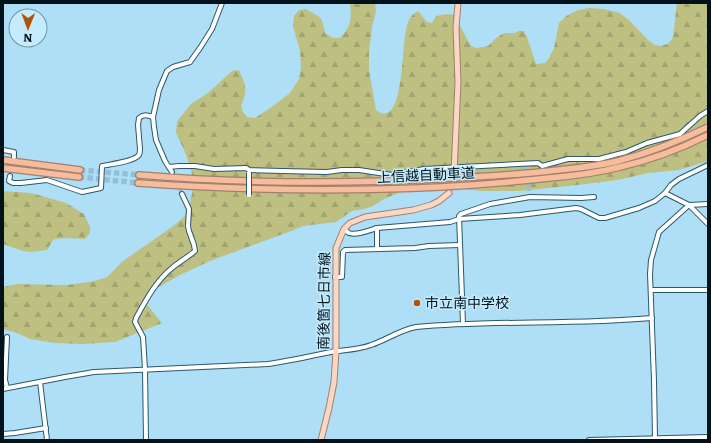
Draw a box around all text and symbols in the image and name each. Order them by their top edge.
north arrow [8,8,48,48]
text: N [23,31,33,47]
street label: 上信越自動車道 [376,161,475,187]
street label: 南後箇七日市線 [312,252,334,350]
place label: 市立南中学校 [425,292,509,312]
marker: 市立南中学校 [412,298,422,308]

